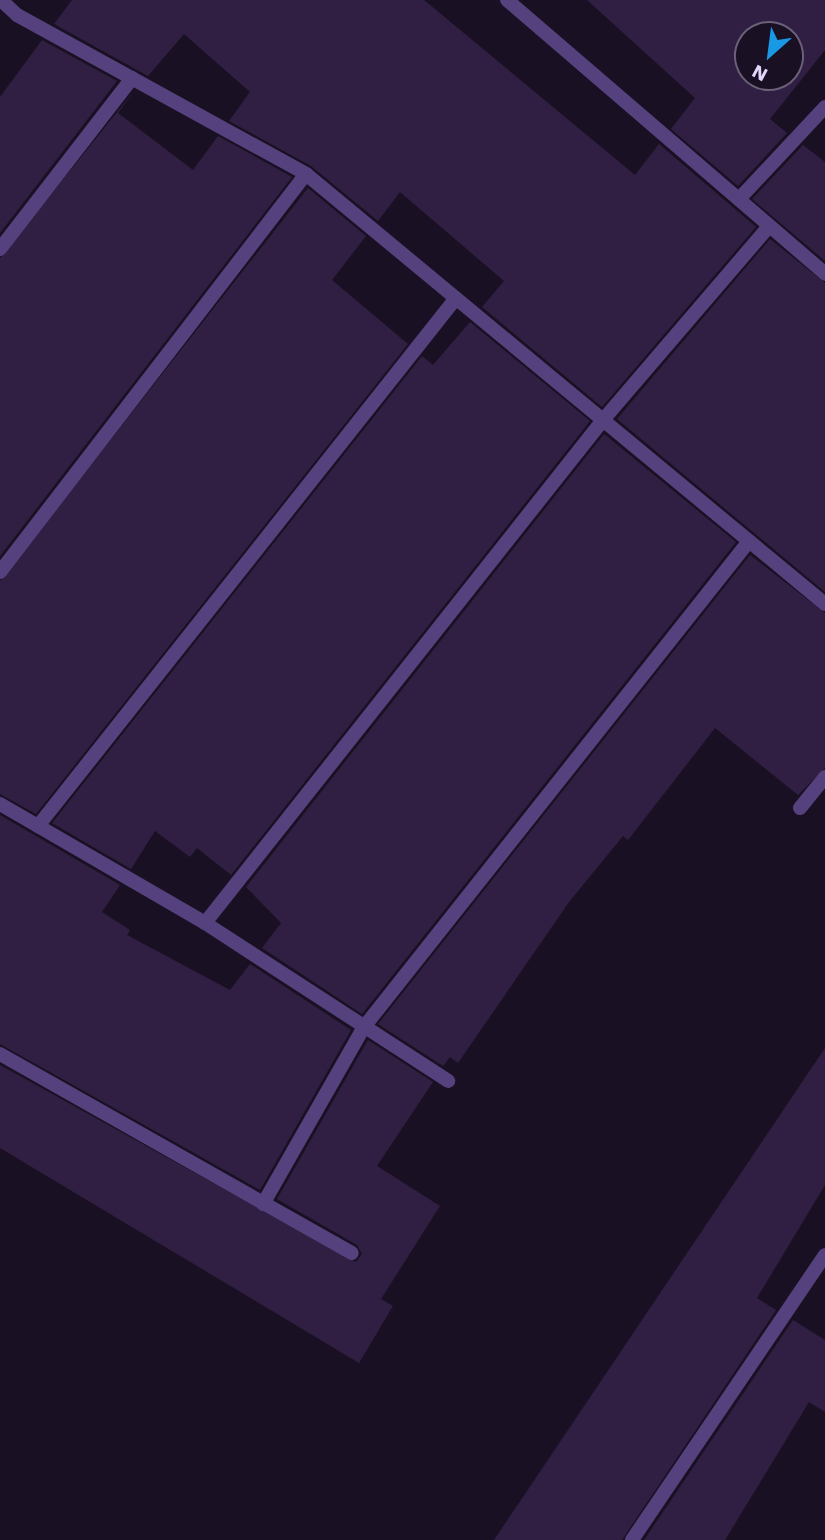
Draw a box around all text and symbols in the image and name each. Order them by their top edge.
north arrow [734,21,804,91]
text: N [748,60,771,87]

